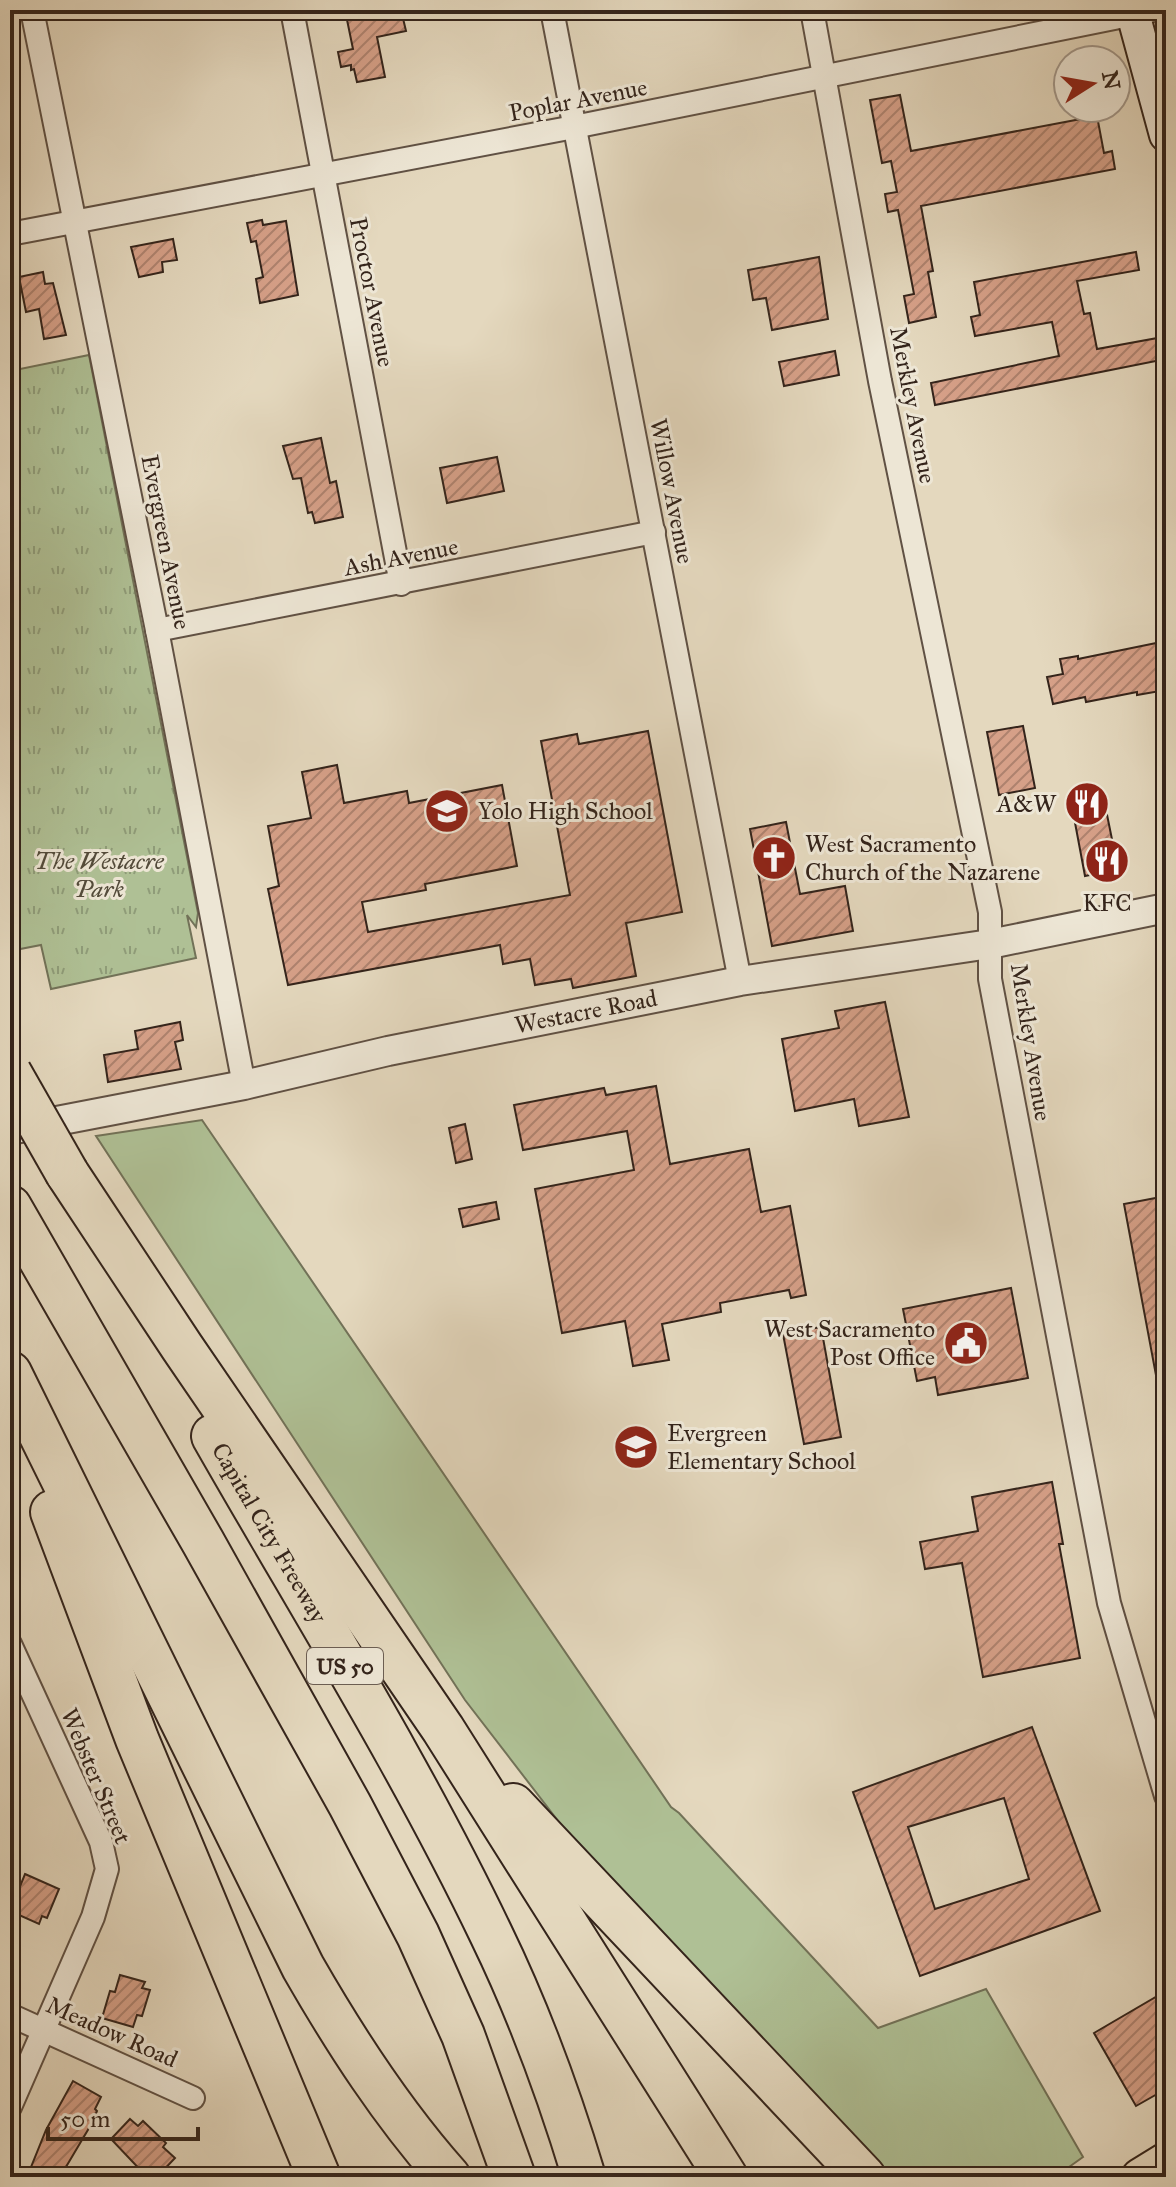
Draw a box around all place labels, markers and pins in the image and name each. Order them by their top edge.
restaurant icon: A&W [1063,780,1111,828]
school or university icon: Yolo High School [423,787,471,835]
place label: A&W [996,789,1057,819]
place label: Yolo High School [478,796,653,826]
place label: West Sacramento Church of the Nazarene [805,829,1040,887]
church icon: West Sacramento Church of the Nazarene [750,834,798,882]
restaurant icon: KFC [1083,837,1131,885]
place label: KFC [1082,888,1132,918]
place label: West Sacramento Post Office [764,1314,935,1372]
public building icon: West Sacramento Post Office [942,1319,990,1367]
place label: Evergreen Elementary School [667,1418,856,1476]
school or university icon: Evergreen Elementary School [612,1423,660,1471]

